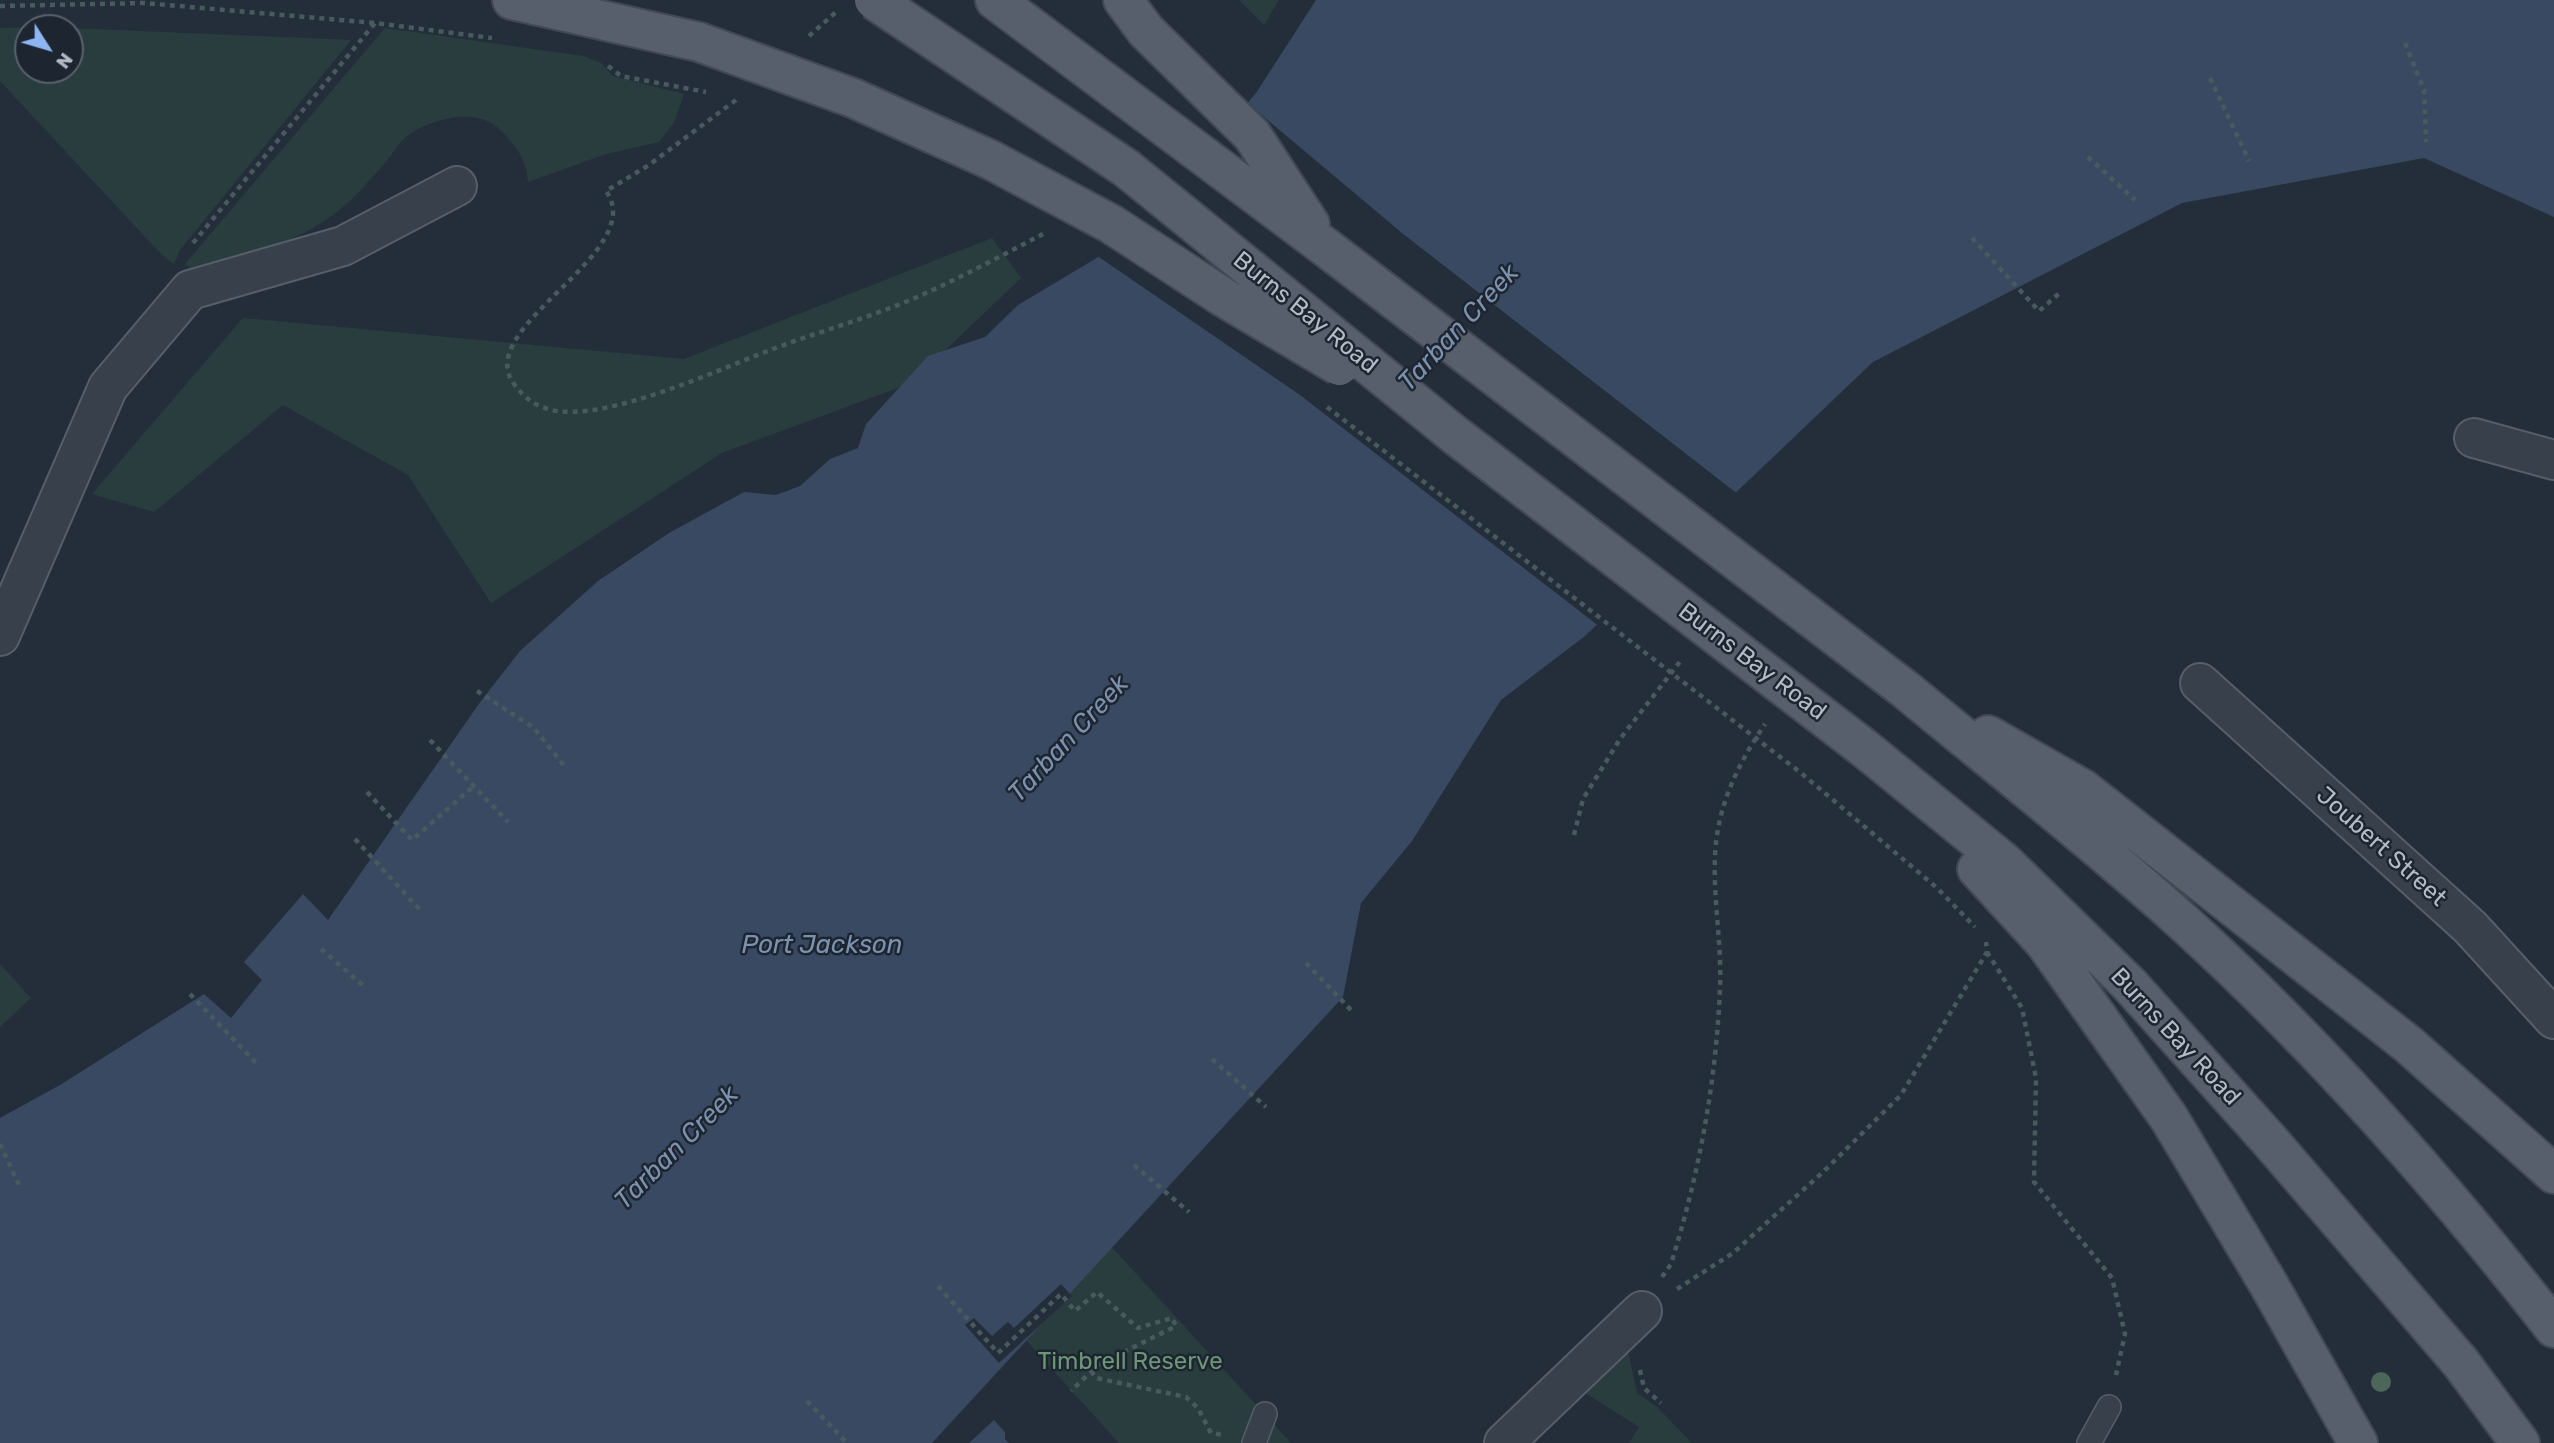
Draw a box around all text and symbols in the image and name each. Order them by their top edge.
north arrow [14,14,84,84]
text: N [51,48,78,73]
street label: Burns Bay Road [1227,246,1383,380]
water label: Tarban Creek [1392,258,1526,398]
street label: Burns Bay Road [1673,597,1831,727]
water label: Tarban Creek [1002,669,1136,809]
street label: Joubert Street [2310,781,2452,913]
water label: Port Jackson [741,929,903,961]
street label: Burns Bay Road [2104,962,2246,1112]
water label: Tarban Creek [609,1080,745,1216]
park label: Timbrell Reserve [1037,1348,1223,1376]

